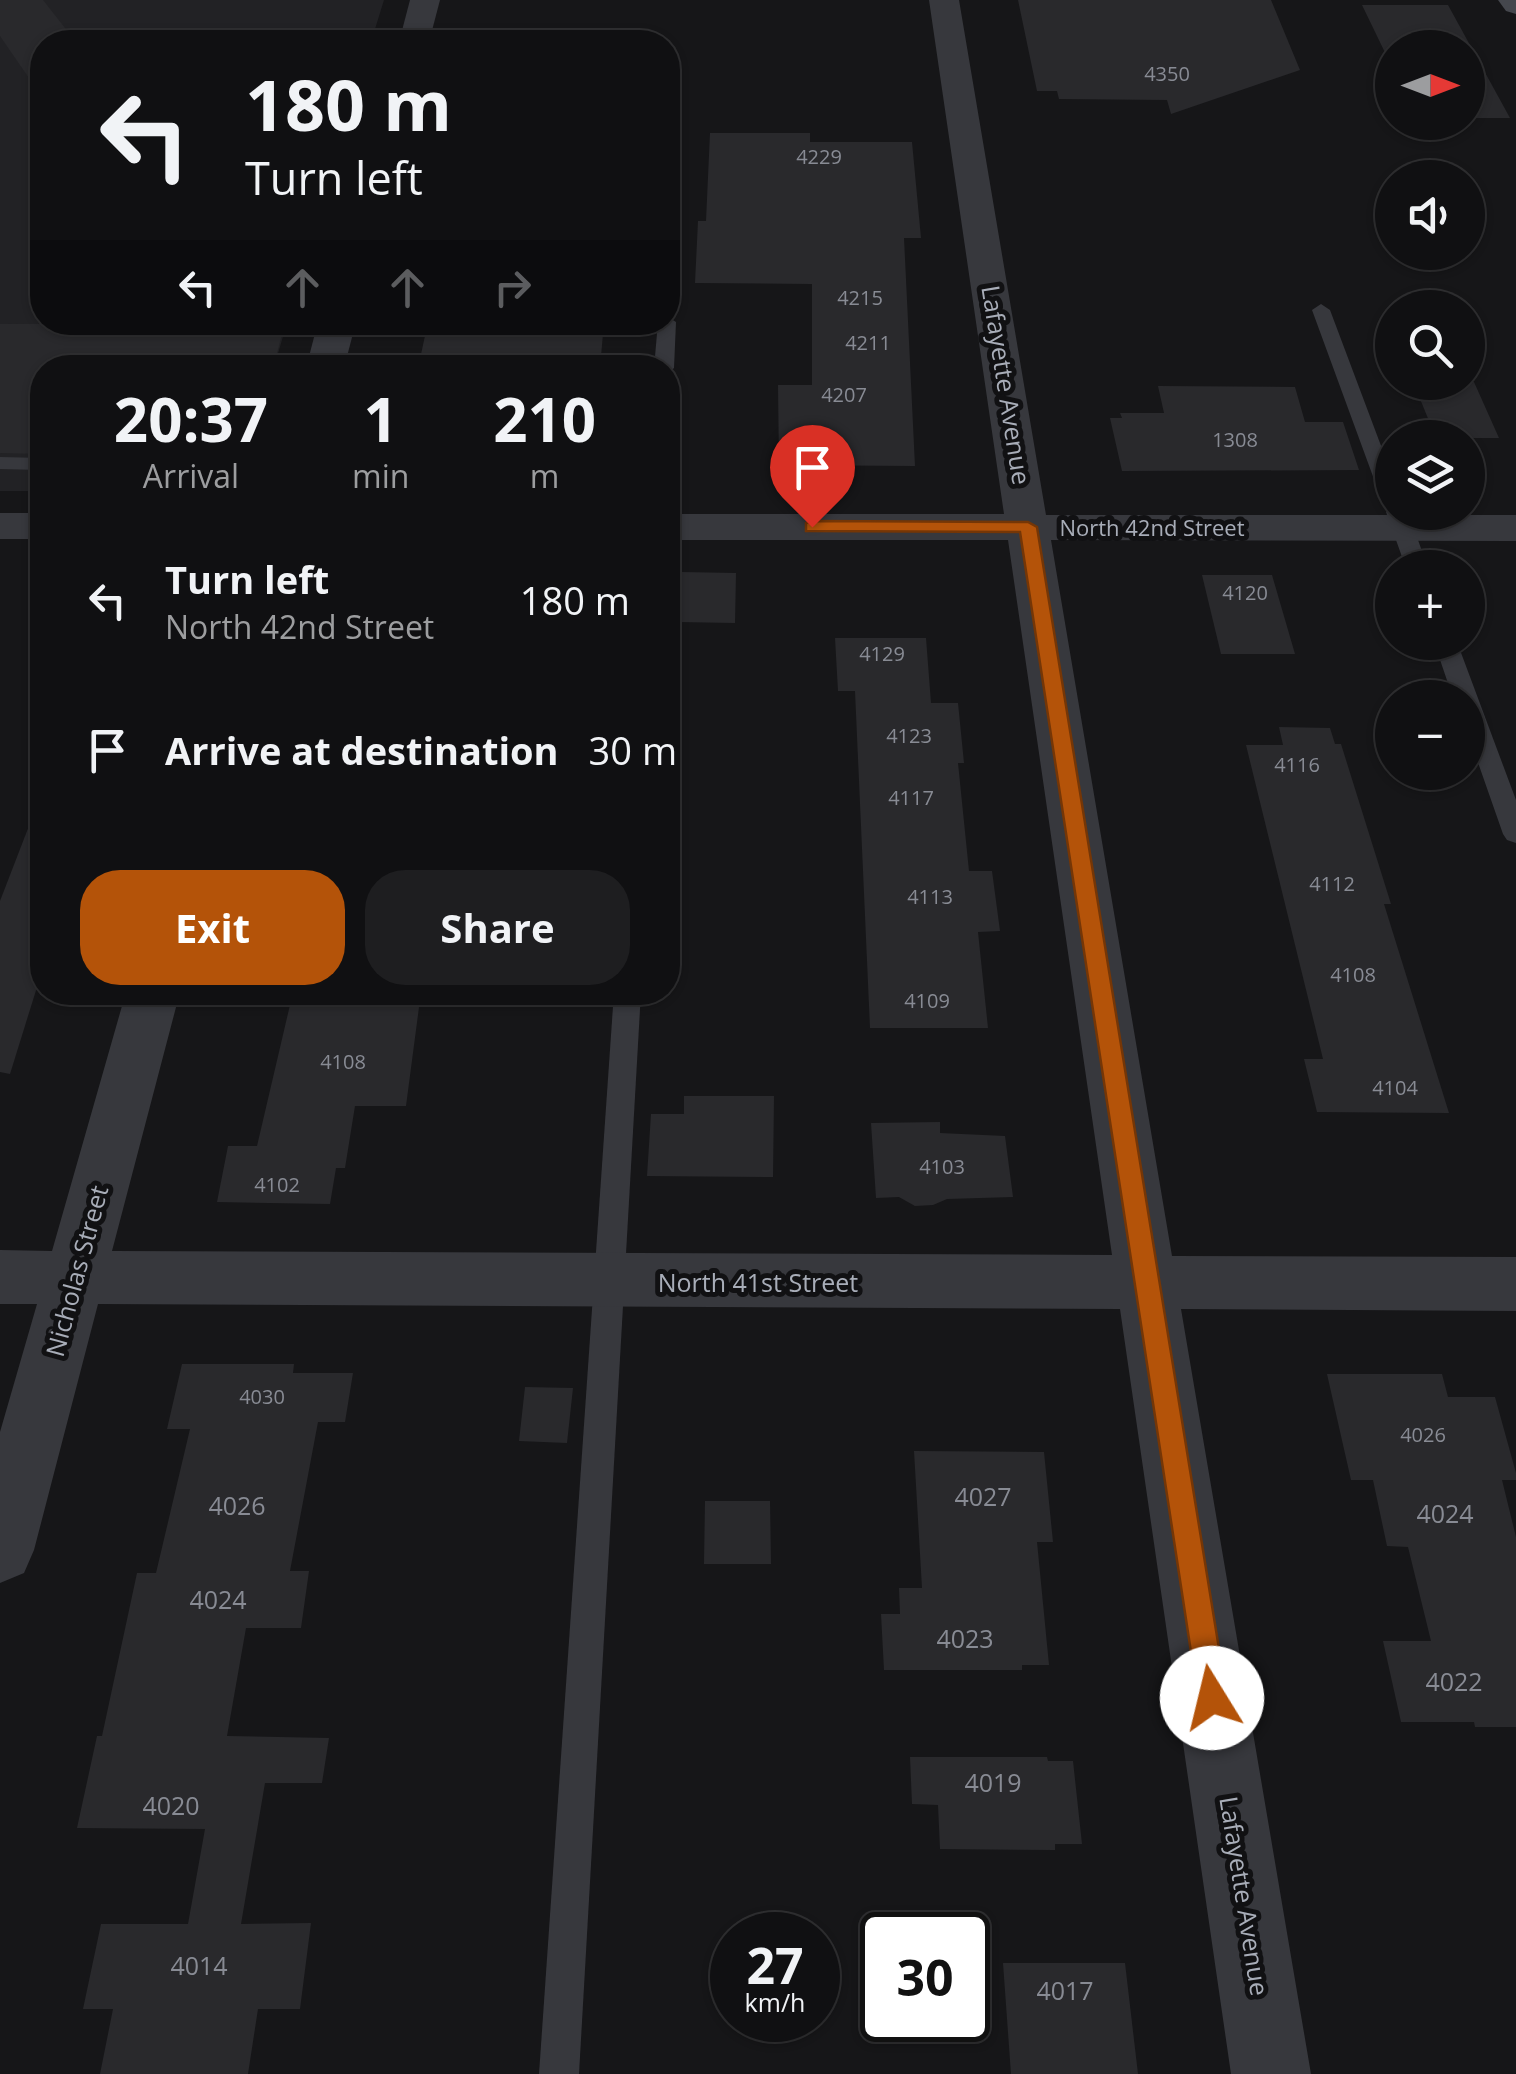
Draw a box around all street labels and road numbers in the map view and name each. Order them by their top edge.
street label: Lafayette Avenue [974,283,1040,487]
street label: North 42nd Street [1059,512,1245,542]
street label: Nicholas Street [37,1181,115,1360]
street label: North 41st Street [658,1265,858,1299]
street label: Lafayette Avenue [1212,1794,1278,1998]

